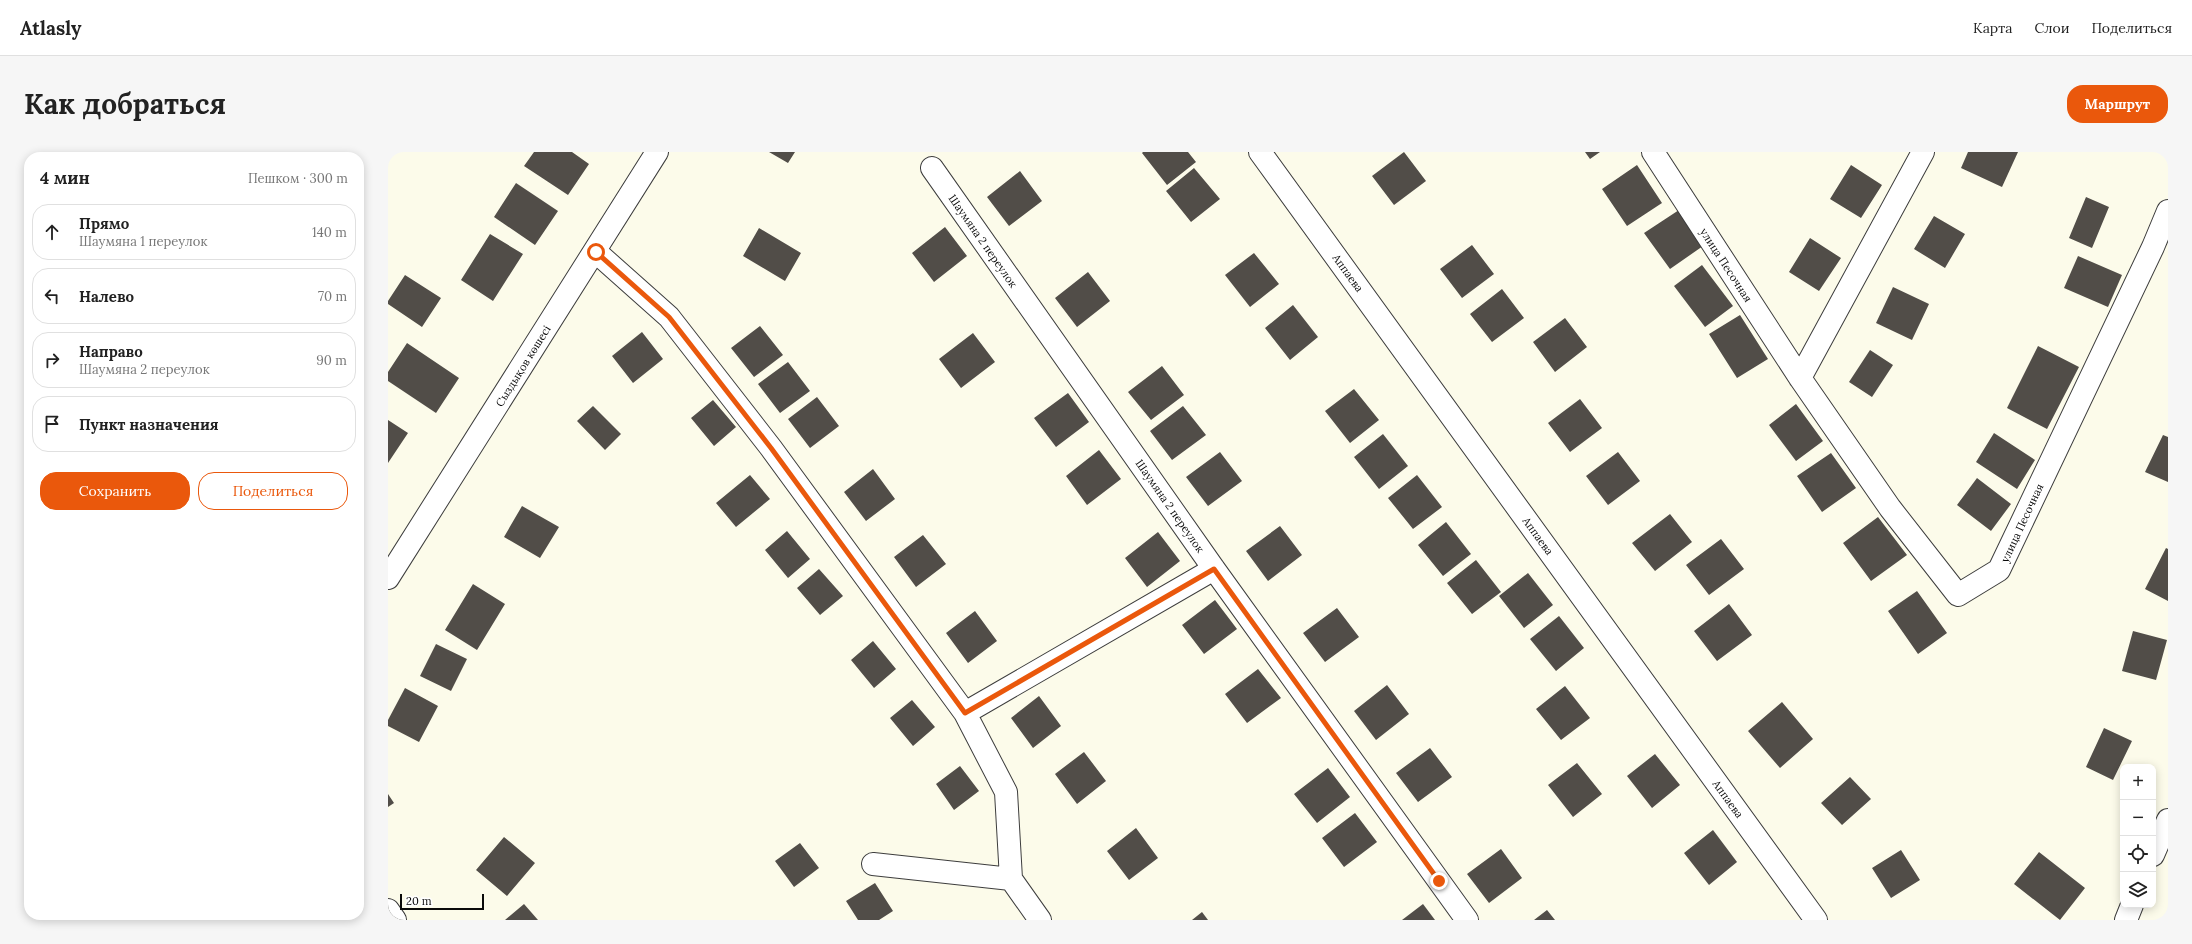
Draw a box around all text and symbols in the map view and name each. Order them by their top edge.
text: Atlasly [20,16,81,40]
text: Карта [1973,19,2012,37]
text: Слои [2034,19,2069,37]
text: Поделиться [2091,19,2172,37]
button: Маршрут [2067,85,2168,123]
text: Как добраться [24,86,226,122]
text: 4 мин [40,167,90,189]
text: Пешком · 300 m [248,170,348,187]
street label: Шаумяна 2 переулок [946,192,1020,290]
text: Прямо [79,214,129,233]
icon: ahead [41,221,63,243]
text: 140 m [312,224,347,241]
street label: улица Песочная [1697,225,1755,305]
text: Шаумяна 1 переулок [79,233,207,250]
route start [587,243,605,261]
street label: Аппаева [1329,250,1367,295]
icon: left [41,285,63,307]
text: Налево [79,287,134,306]
text: 70 m [318,288,347,305]
street label: Сыздықов көшесі [492,323,554,409]
text: Направо [79,342,143,361]
icon: right [41,349,63,371]
text: 90 m [316,352,347,369]
text: Шаумяна 2 переулок [79,361,210,378]
icon: arrive [41,413,63,435]
text: Пункт назначения [79,415,219,434]
street label: Шаумяна 2 переулок [1133,457,1207,555]
button: Сохранить [40,472,190,510]
button: Поделиться [198,472,348,510]
street label: улица Песочная [1998,481,2046,565]
street label: Аппаева [1519,513,1557,558]
map controls [2120,764,2156,908]
button: + [2120,764,2156,800]
street label: Аппаева [1709,776,1747,821]
button: − [2120,800,2156,836]
button: locate [2120,836,2156,872]
route end [1430,872,1448,890]
button: layers [2120,872,2156,908]
scale bar [400,892,484,911]
text: 20 m [406,894,431,908]

